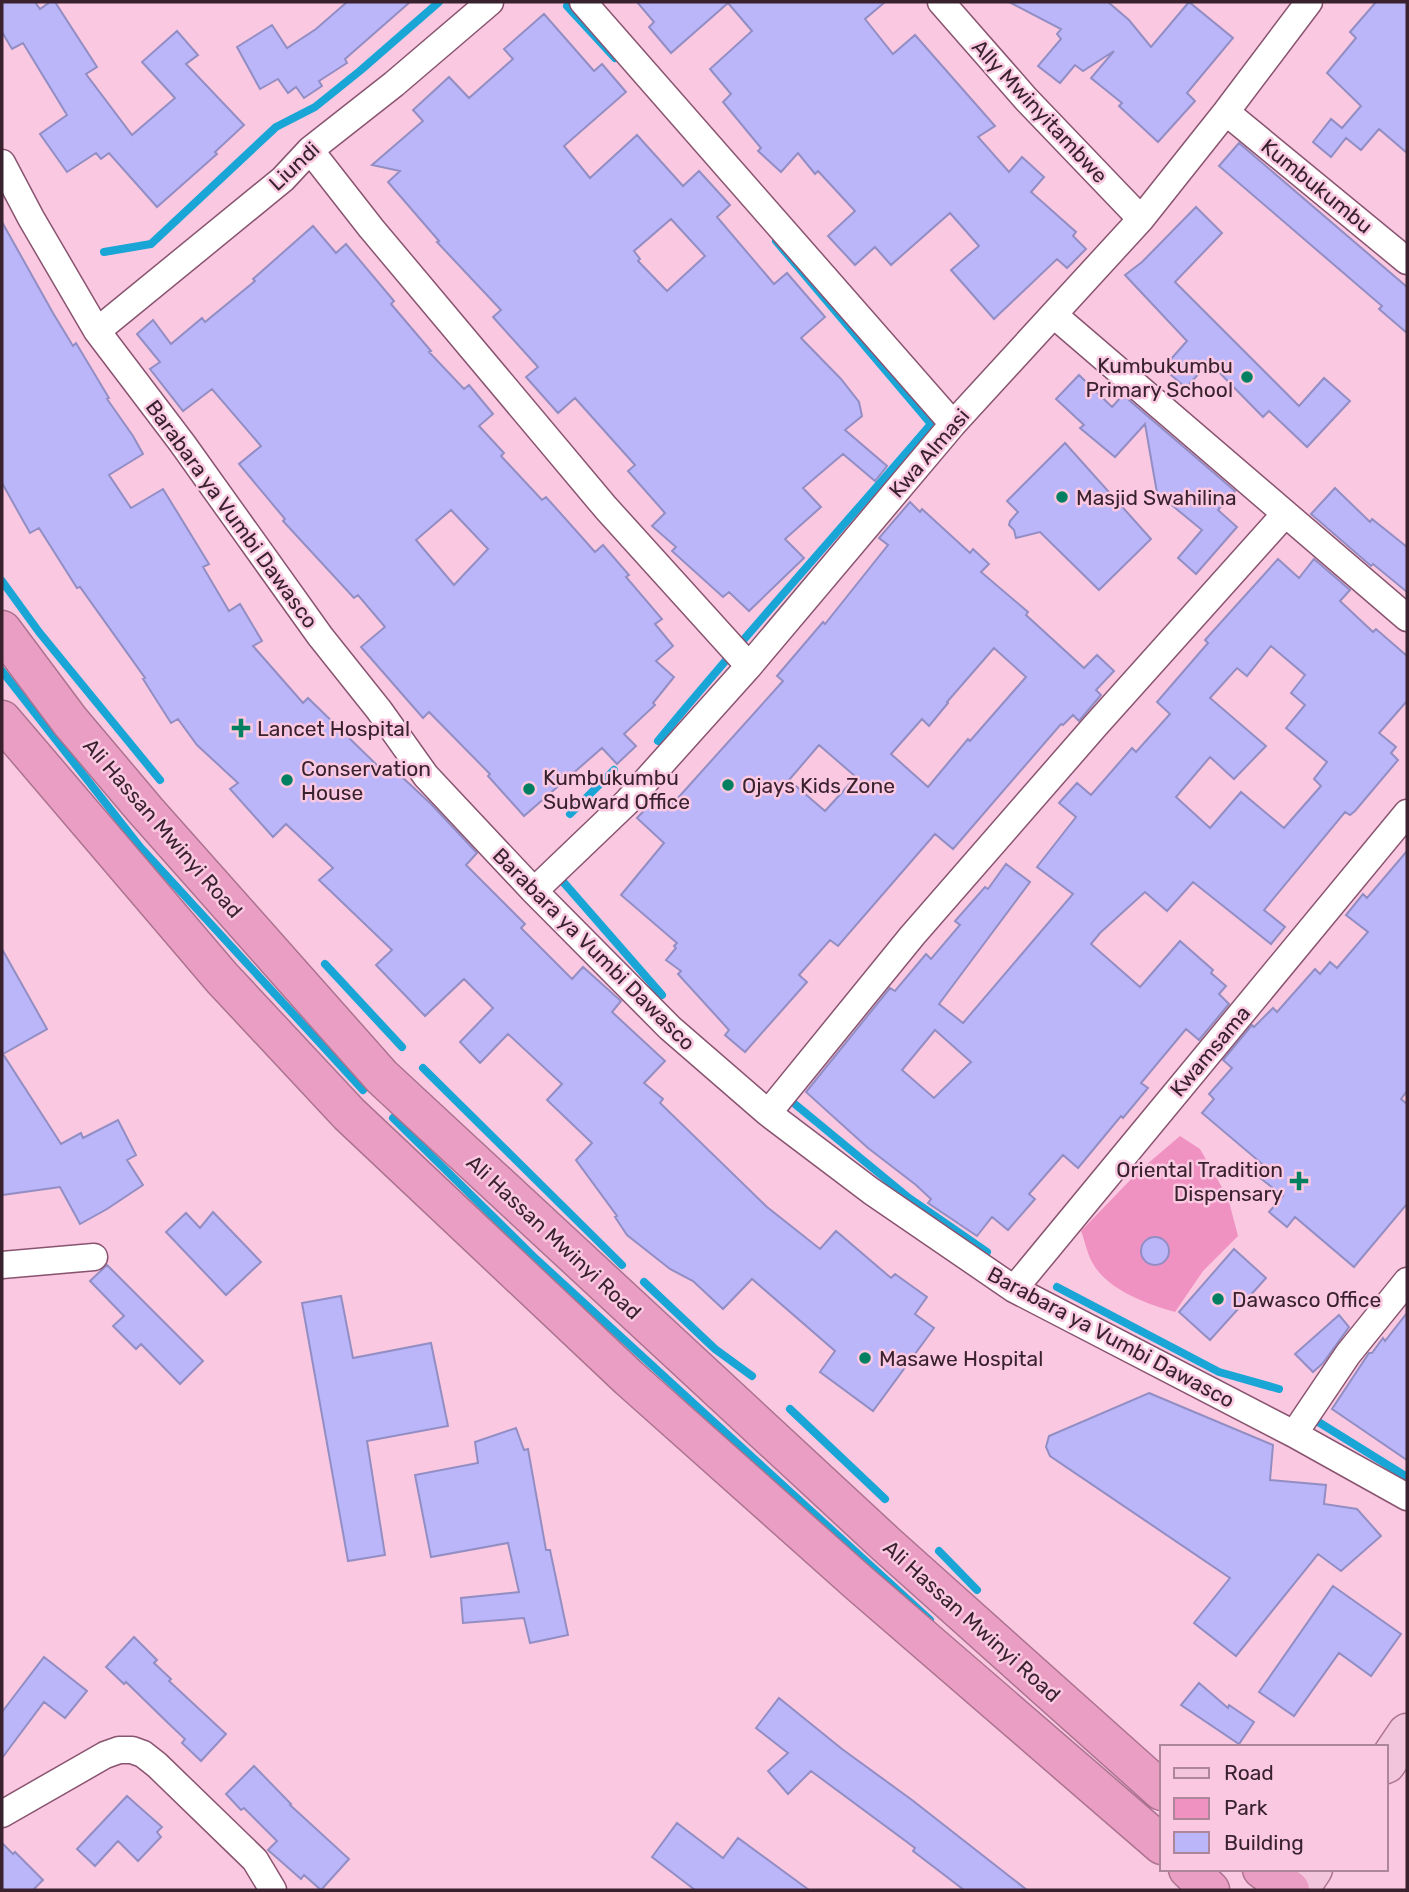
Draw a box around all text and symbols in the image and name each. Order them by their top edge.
street label: Ally Mwinyitambwe [967,34,1113,188]
street label: Kumbukumbu [1256,134,1378,238]
street label: Liundi [264,136,324,196]
place label: Kumbukumbu Primary School [1085,353,1233,402]
marker: Kumbukumbu Primary School [1239,369,1255,385]
street label: Barabara ya Vumbi Dawasco [141,395,323,633]
street label: Kwa Almasi [884,403,974,503]
place label: Masjid Swahilina [1076,485,1237,510]
marker: Masjid Swahilina [1054,489,1070,505]
place label: Lancet Hospital [257,716,410,741]
marker: Lancet Hospital [231,718,251,738]
street label: Ali Hassan Mwinyi Road [78,733,248,923]
place label: Conservation House [301,756,431,805]
place label: Kumbukumbu Subward Office [543,765,690,814]
marker: Conservation House [279,772,295,788]
place label: Ojays Kids Zone [742,773,895,798]
marker: Ojays Kids Zone [720,777,736,793]
marker: Kumbukumbu Subward Office [521,781,537,797]
street label: Barabara ya Vumbi Dawasco [488,843,700,1055]
street label: Kwamsama [1165,1000,1255,1102]
street label: Ali Hassan Mwinyi Road [462,1150,646,1324]
place label: Oriental Tradition Dispensary [1116,1157,1283,1206]
marker: Oriental Tradition Dispensary [1289,1171,1309,1191]
street label: Barabara ya Vumbi Dawasco [983,1261,1239,1413]
place label: Dawasco Office [1232,1287,1381,1312]
marker: Dawasco Office [1210,1291,1226,1307]
place label: Masawe Hospital [879,1346,1043,1371]
marker: Masawe Hospital [857,1350,873,1366]
street label: Ali Hassan Mwinyi Road [878,1535,1066,1707]
legend [1160,1745,1388,1871]
text: Road [1224,1760,1274,1785]
text: Park [1224,1795,1268,1820]
text: Building [1224,1830,1304,1855]

